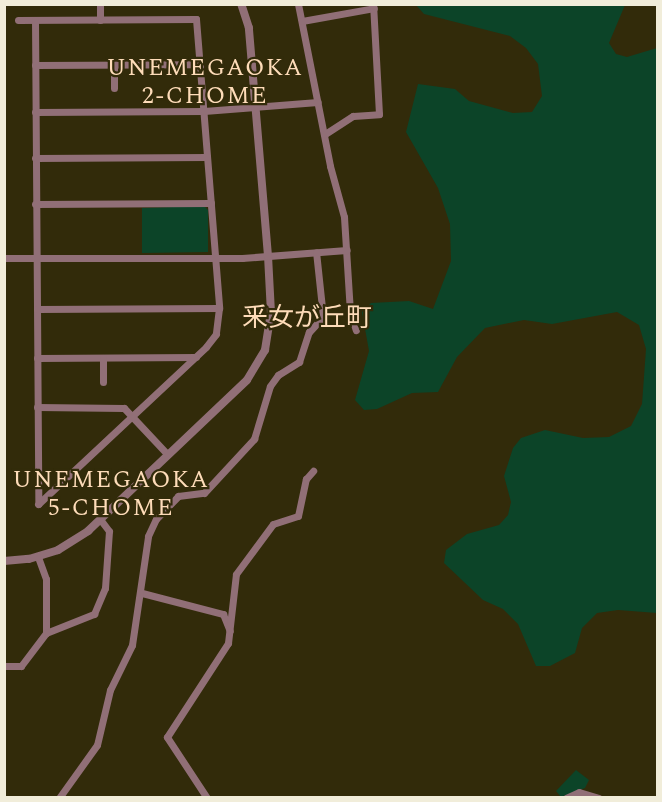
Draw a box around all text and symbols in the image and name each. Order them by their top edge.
district label: UNEMEGAOKA 2-CHOME [107,55,303,111]
district label: 釆女が丘町 [242,303,372,335]
district label: UNEMEGAOKA 5-CHOME [13,467,209,523]

